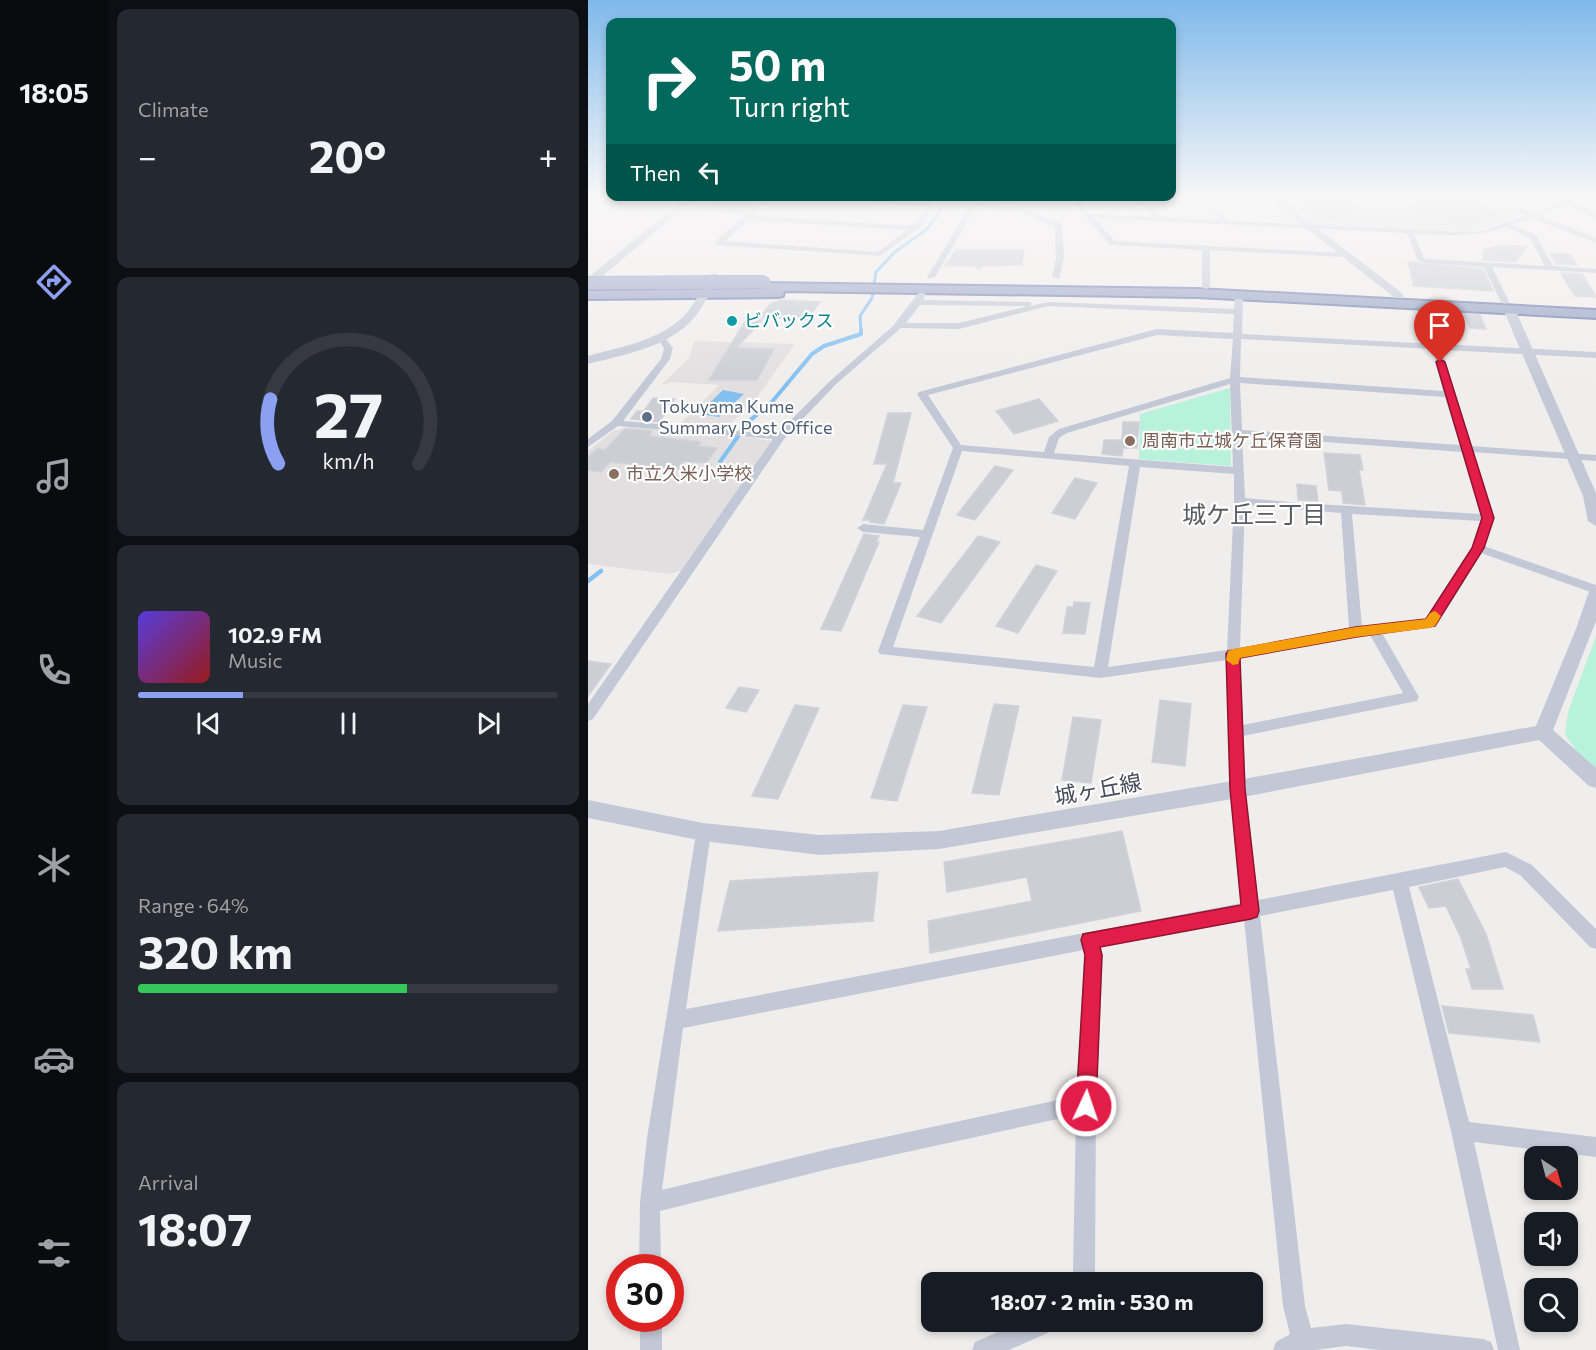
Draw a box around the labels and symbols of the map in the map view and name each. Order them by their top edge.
pin [1414,300,1465,362]
place label: ビバックス [744,309,833,331]
marker: ビバックス [725,314,739,328]
place label: Tokuyama Kume Summary Post Office [659,395,832,438]
marker: Tokuyama Kume Summary Post Office [640,410,654,424]
place label: 周南市立城ケ丘保育園 [1142,429,1322,451]
marker: 周南市立城ケ丘保育園 [1123,434,1137,448]
place label: 市立久米小学校 [626,462,752,484]
marker: 市立久米小学校 [607,467,621,481]
district label: 城ケ丘三丁目 [1182,499,1326,528]
street label: 城ヶ丘線 [1052,768,1144,809]
position arrow [1054,1074,1118,1138]
north arrow [1524,1146,1578,1200]
speed limit sign: 30 [606,1254,684,1332]

